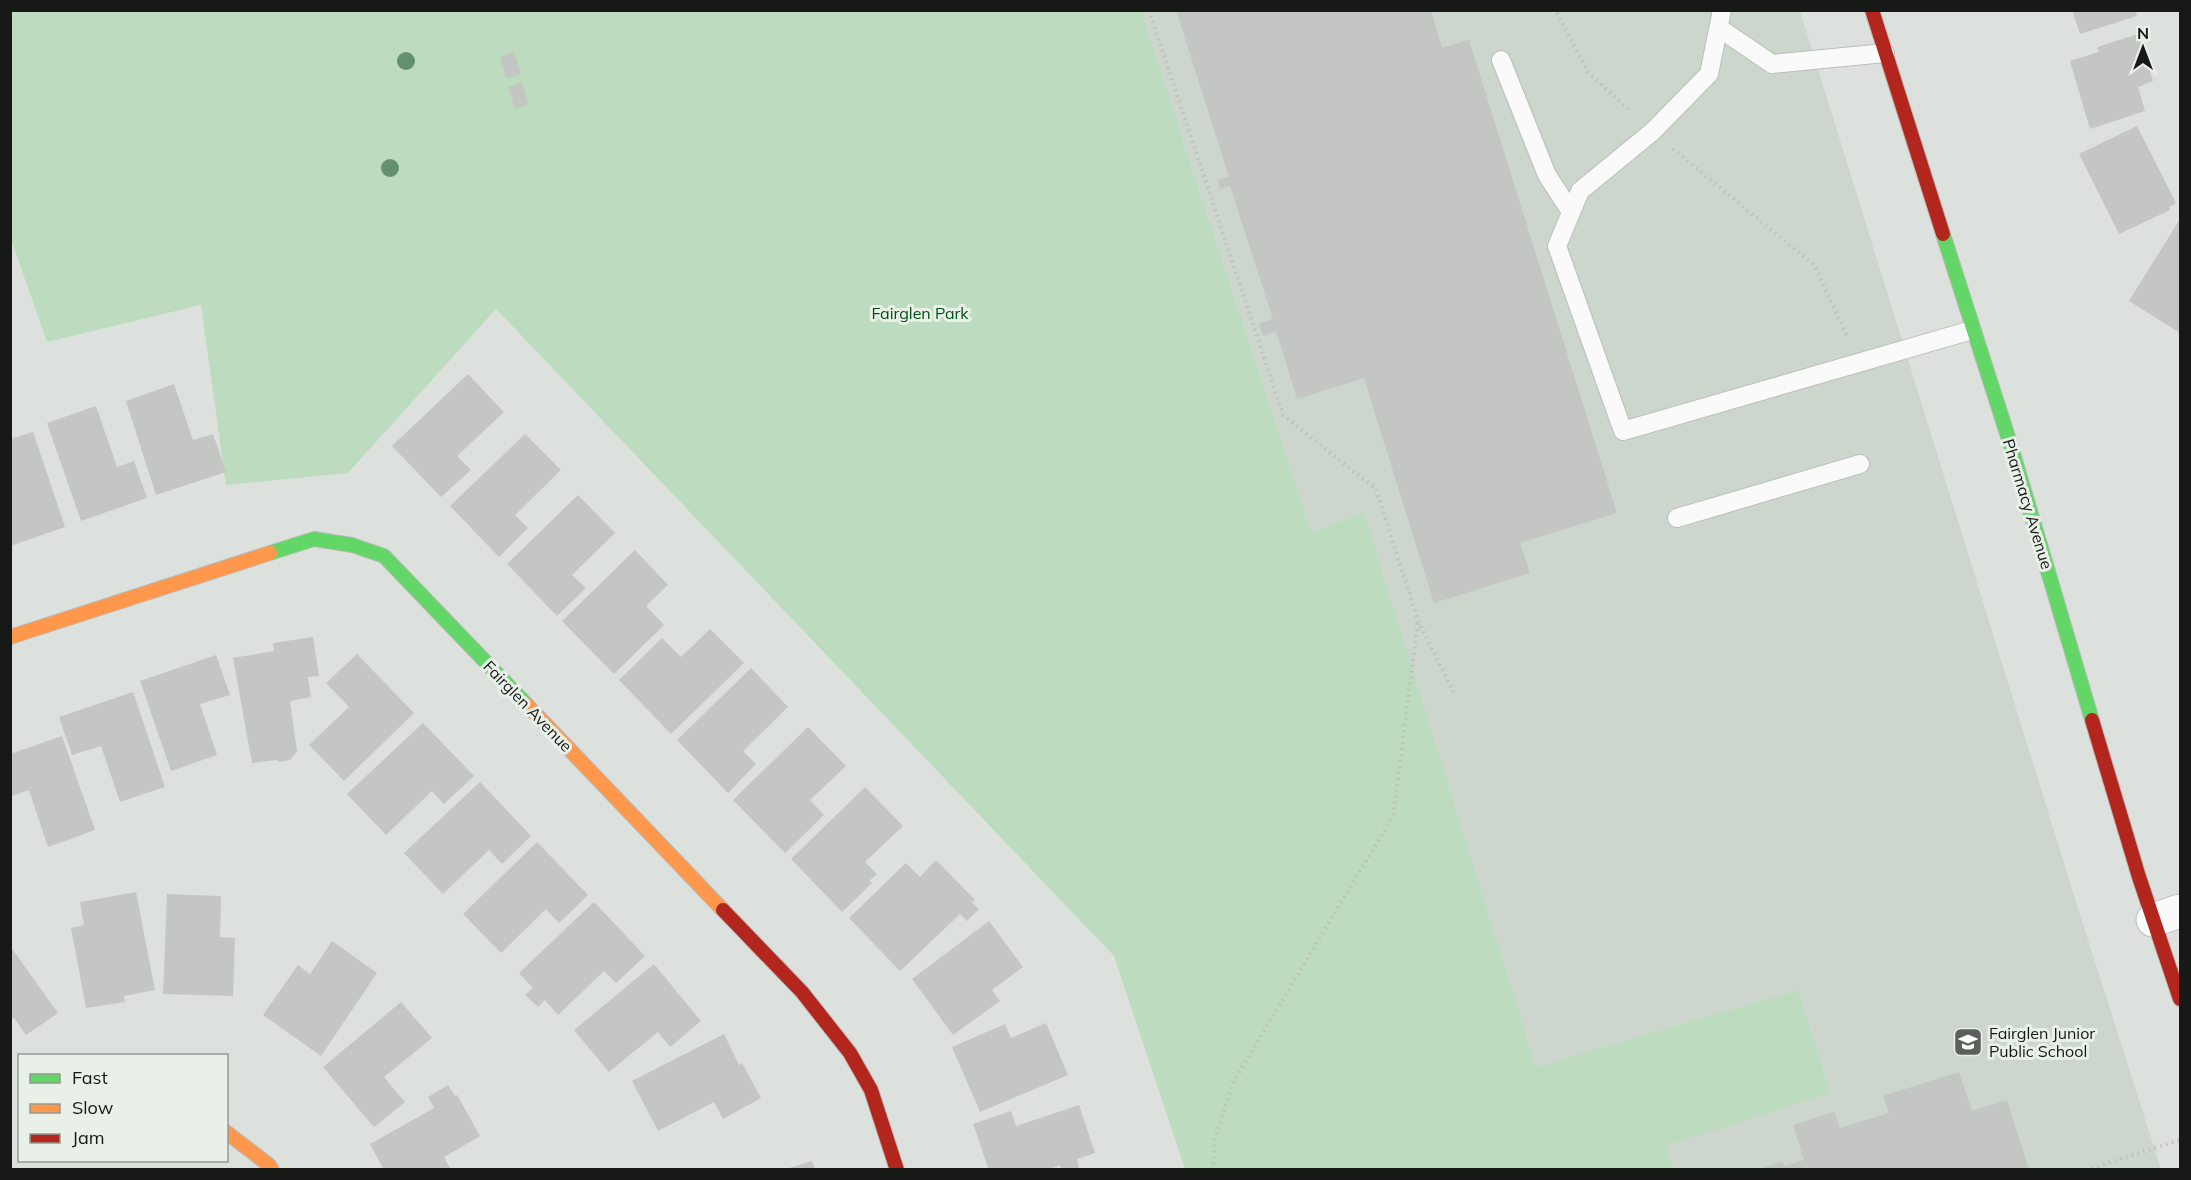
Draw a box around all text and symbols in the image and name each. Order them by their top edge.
north arrow [2113,18,2173,78]
text: N [2137,23,2149,43]
park label: Fairglen Park [871,303,969,323]
street label: Pharmacy Avenue [1999,436,2057,572]
street label: Fairglen Avenue [479,656,577,756]
place label: Fairglen Junior Public School [1989,1023,2095,1061]
school or university icon: Fairglen Junior Public School [1952,1026,1984,1058]
legend [18,1054,228,1162]
text: Fast [72,1066,108,1089]
text: Slow [72,1096,114,1119]
text: Jam [72,1126,105,1149]

